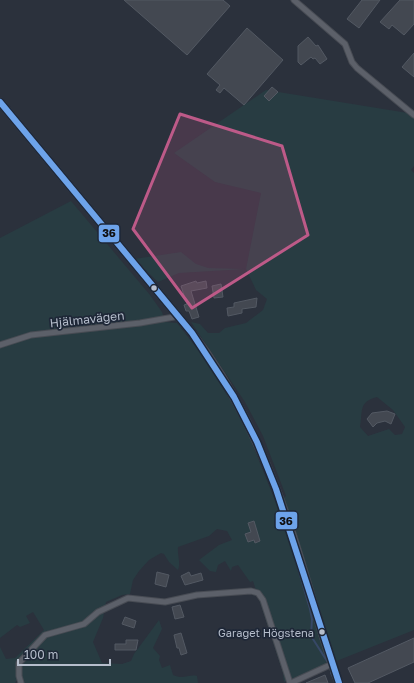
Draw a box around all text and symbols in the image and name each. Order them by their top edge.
line badge: 36 [98,224,120,243]
text: 36 [102,226,116,239]
unlabelled marker [149,283,159,293]
street label: Hjälmavägen [49,308,125,330]
line badge: 36 [275,511,298,530]
text: 36 [279,514,293,527]
place label: Garaget Högstena [218,626,314,639]
marker: Garaget Högstena [317,627,327,637]
scale bar [18,641,110,667]
text: 100 m [24,647,58,662]

